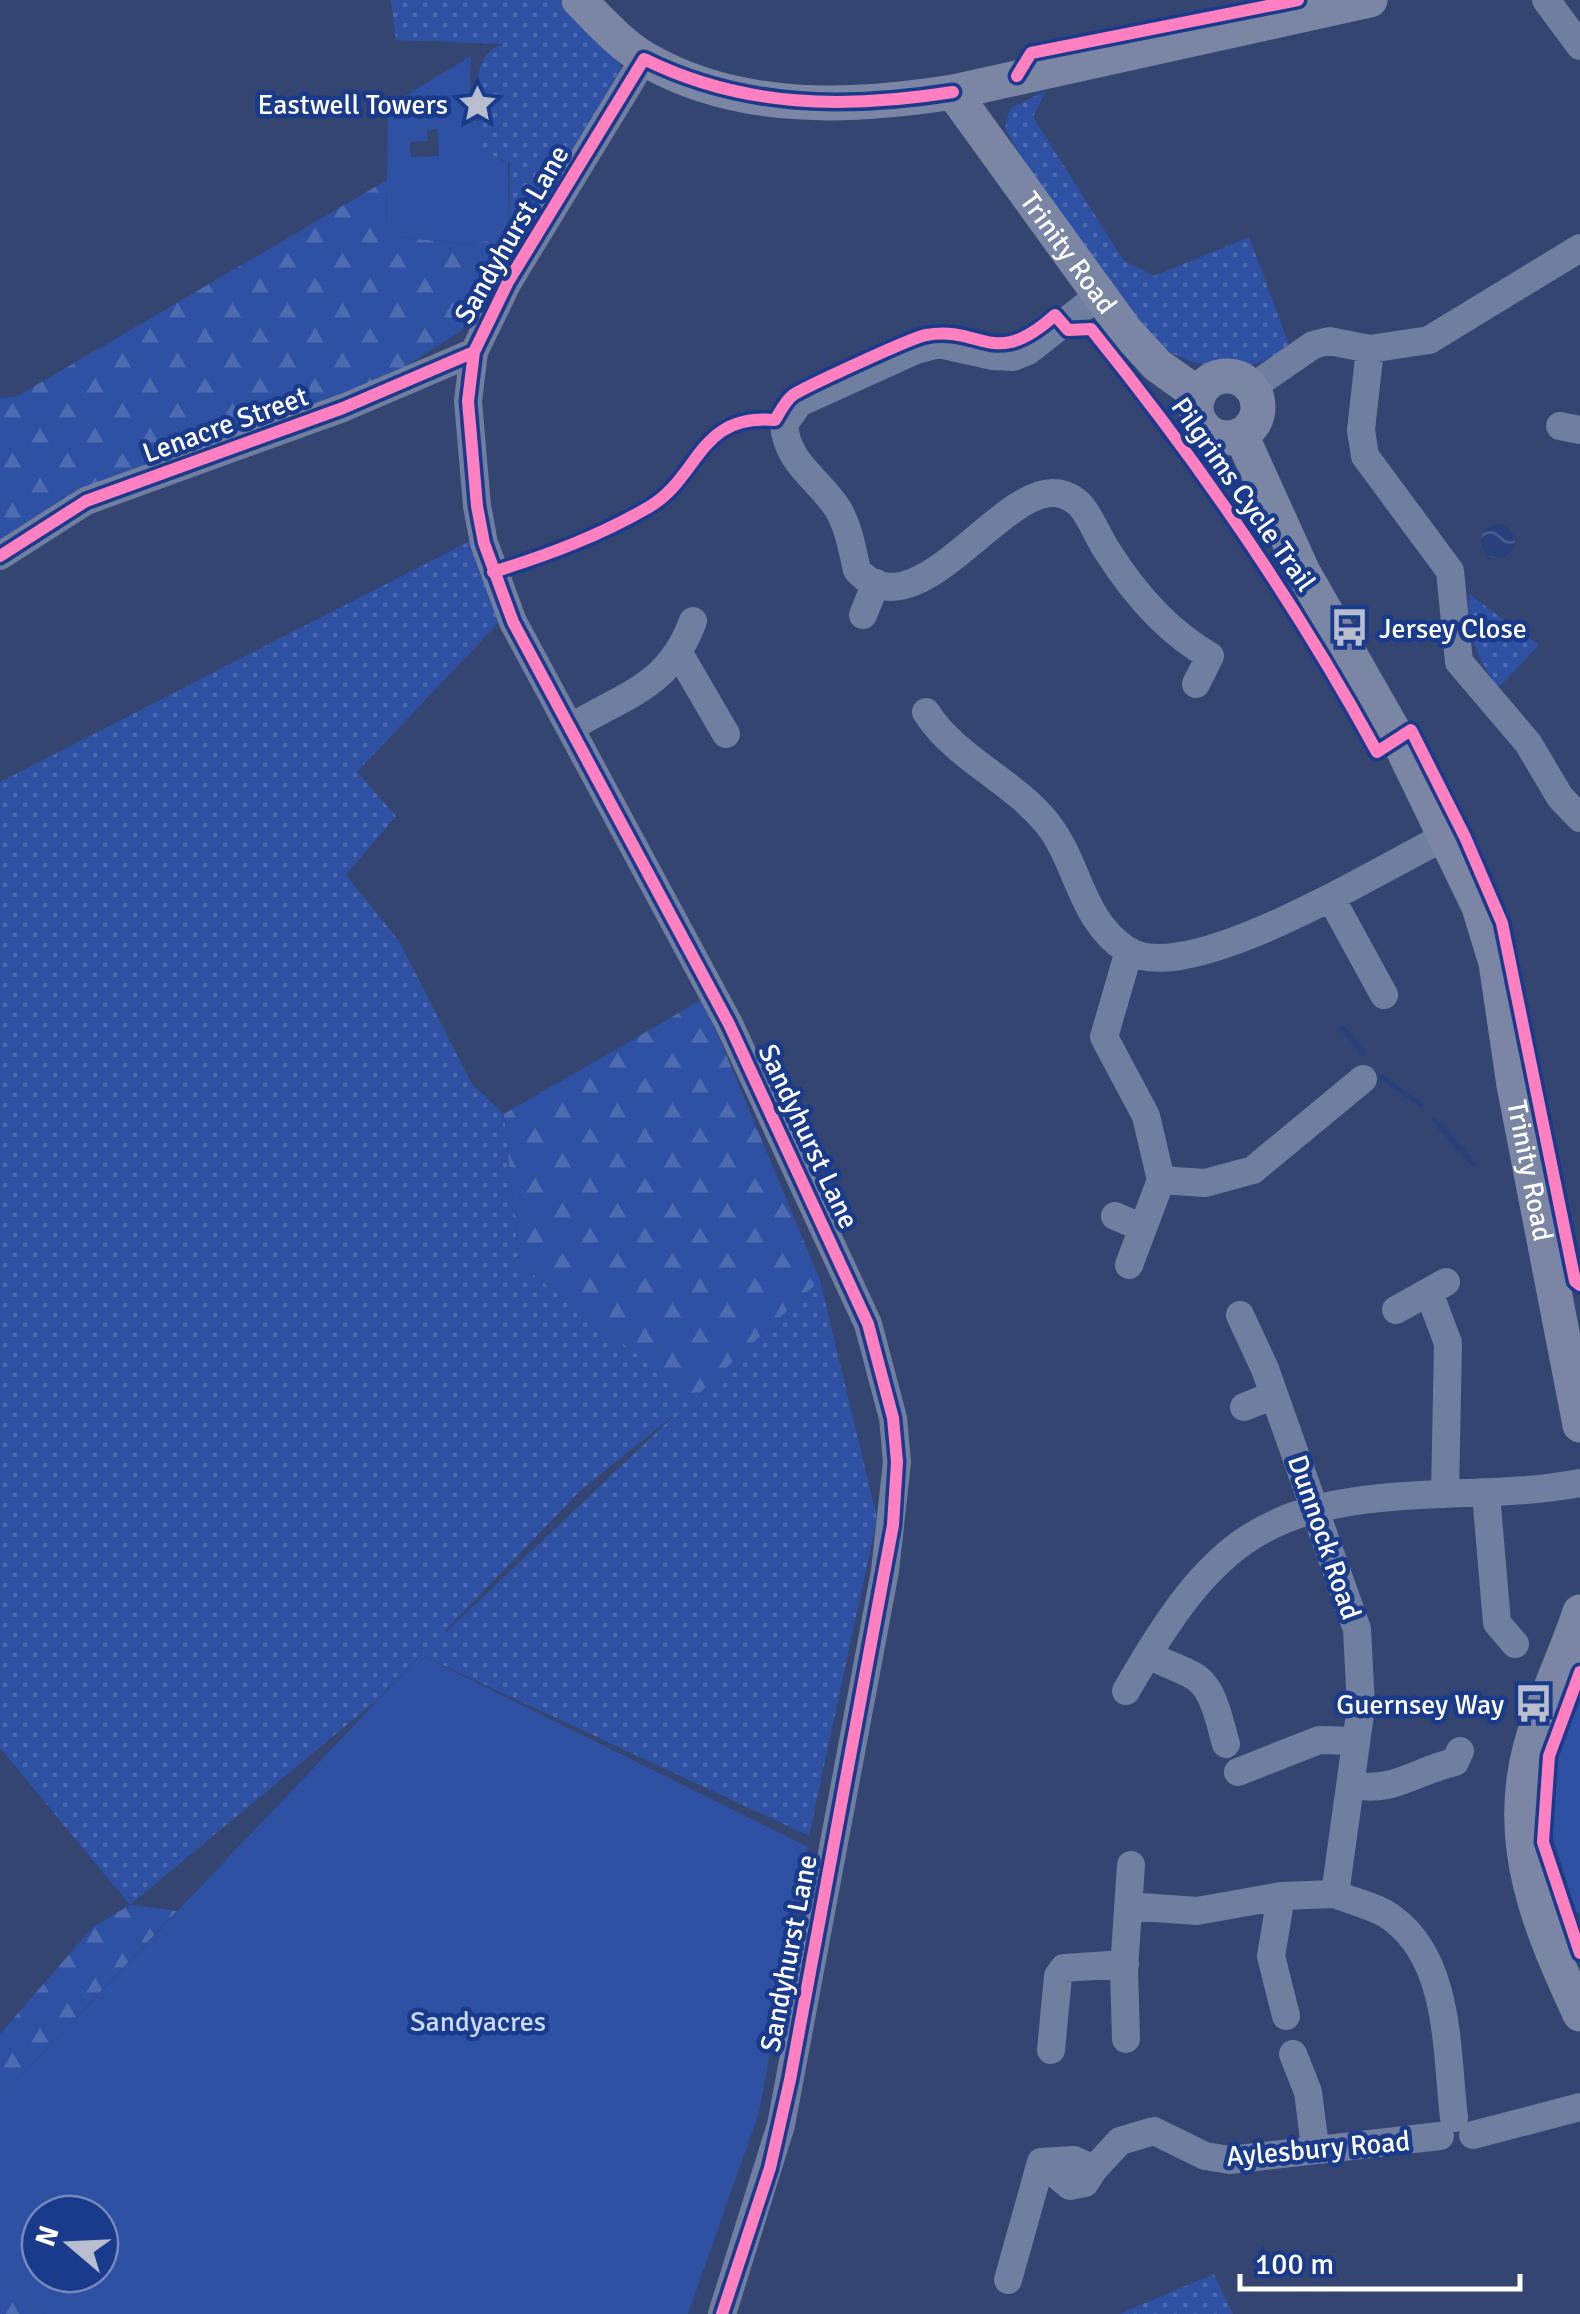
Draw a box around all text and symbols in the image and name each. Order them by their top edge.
place icon: Eastwell Towers [457,83,499,125]
place label: Eastwell Towers [258,88,448,122]
street label: Sandyhurst Lane [447,139,577,330]
street label: Trinity Road [1013,185,1124,321]
street label: Lenacre Street [138,379,313,471]
street label: Pilgrims Cycle Trail [1164,391,1323,598]
bus stop icon: Jersey Close [1328,607,1370,649]
place label: Jersey Close [1379,612,1527,646]
street label: Sandyhurst Lane [750,1039,866,1234]
street label: Trinity Road [1499,1097,1560,1244]
street label: Dunnock Road [1280,1451,1368,1624]
bus stop icon: Guernsey Way [1513,1683,1555,1725]
place label: Guernsey Way [1336,1688,1504,1722]
street label: Sandyhurst Lane [753,1852,825,2055]
park label: Sandyacres [410,2005,546,2039]
street label: Aylesbury Road [1225,2124,1411,2174]
north arrow [20,2194,120,2294]
text: N [28,2221,67,2251]
scale bar [1240,2229,1520,2291]
text: 100 m [1255,2246,1334,2283]

